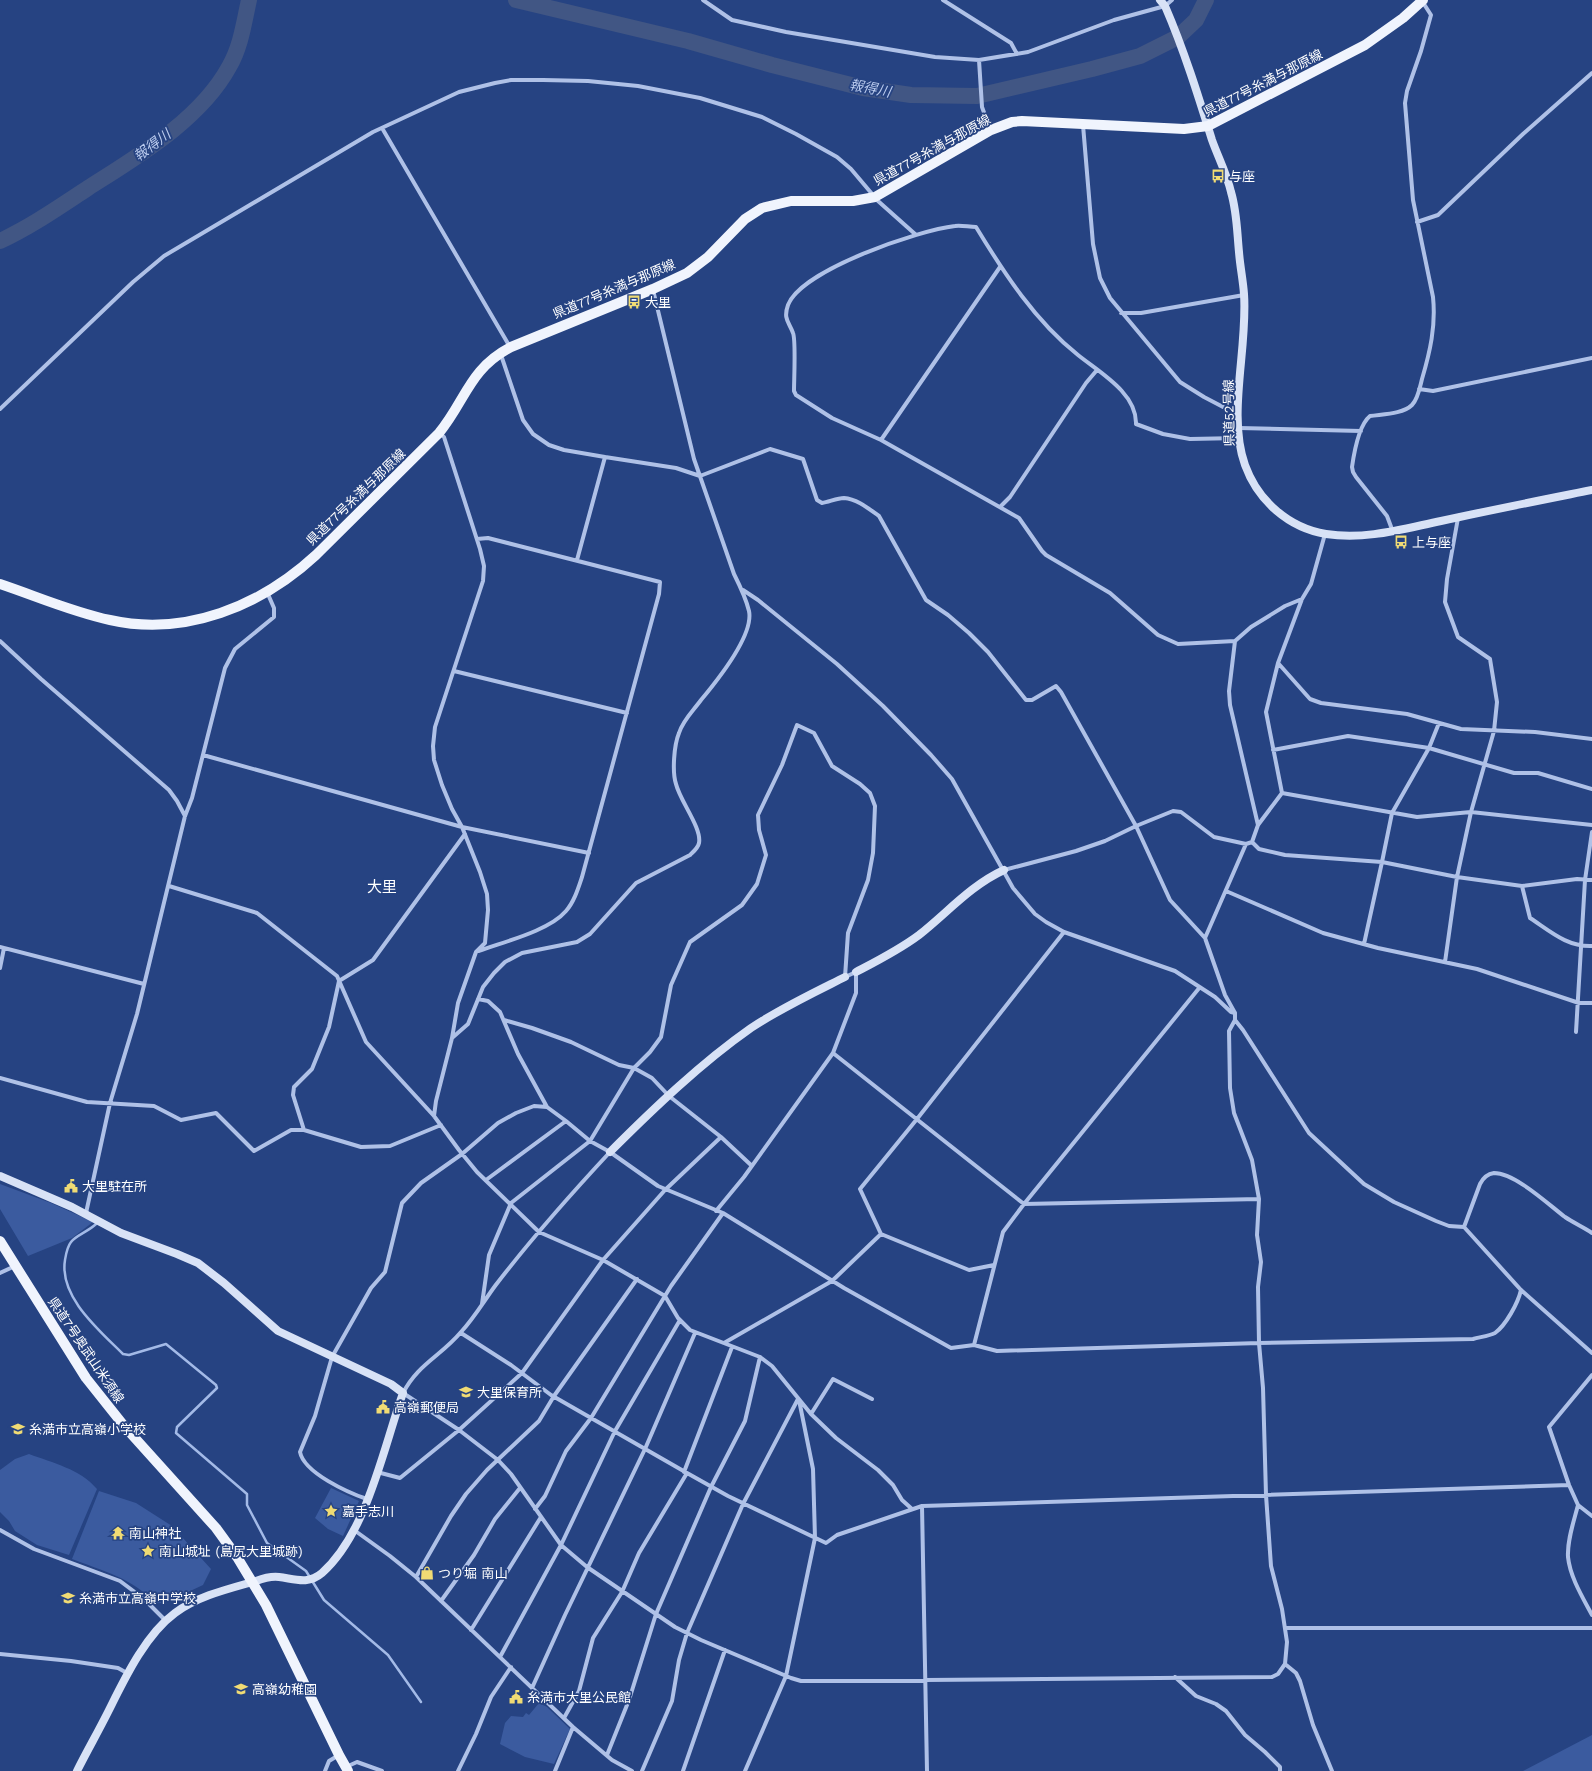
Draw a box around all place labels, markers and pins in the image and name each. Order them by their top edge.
bus stop icon: 与座 [1210,168,1226,184]
place label: 与座 [1229,169,1255,184]
bus stop icon: 大里 [626,294,642,310]
place label: 大里 [645,295,671,310]
bus stop icon: 上与座 [1393,534,1409,550]
place label: 上与座 [1412,535,1451,550]
public building icon: 大里駐在所 [63,1178,79,1194]
place label: 大里駐在所 [82,1179,147,1194]
school or university icon: 大里保育所 [458,1384,474,1400]
place label: 大里保育所 [477,1385,542,1400]
public building icon: 高嶺郵便局 [375,1399,391,1415]
place label: 高嶺郵便局 [394,1400,459,1415]
school or university icon: 糸満市立高嶺小学校 [10,1421,26,1437]
place label: 糸満市立高嶺小学校 [29,1422,146,1437]
place icon: 嘉手志川 [323,1503,339,1519]
place label: 嘉手志川 [342,1504,394,1519]
temple icon: 南山神社 [110,1525,126,1541]
place label: 南山神社 [129,1526,181,1541]
place icon: 南山城址 (島尻大里城跡) [140,1543,156,1559]
place label: 南山城址 (島尻大里城跡) [159,1544,303,1559]
shop icon: つり堀 南山 [419,1565,435,1581]
place label: つり堀 南山 [438,1566,507,1581]
school or university icon: 糸満市立高嶺中学校 [60,1590,76,1606]
place label: 糸満市立高嶺中学校 [79,1591,196,1606]
school or university icon: 高嶺幼稚園 [233,1681,249,1697]
place label: 高嶺幼稚園 [252,1682,317,1697]
public building icon: 糸満市大里公民館 [508,1689,524,1705]
place label: 糸満市大里公民館 [527,1690,631,1705]

